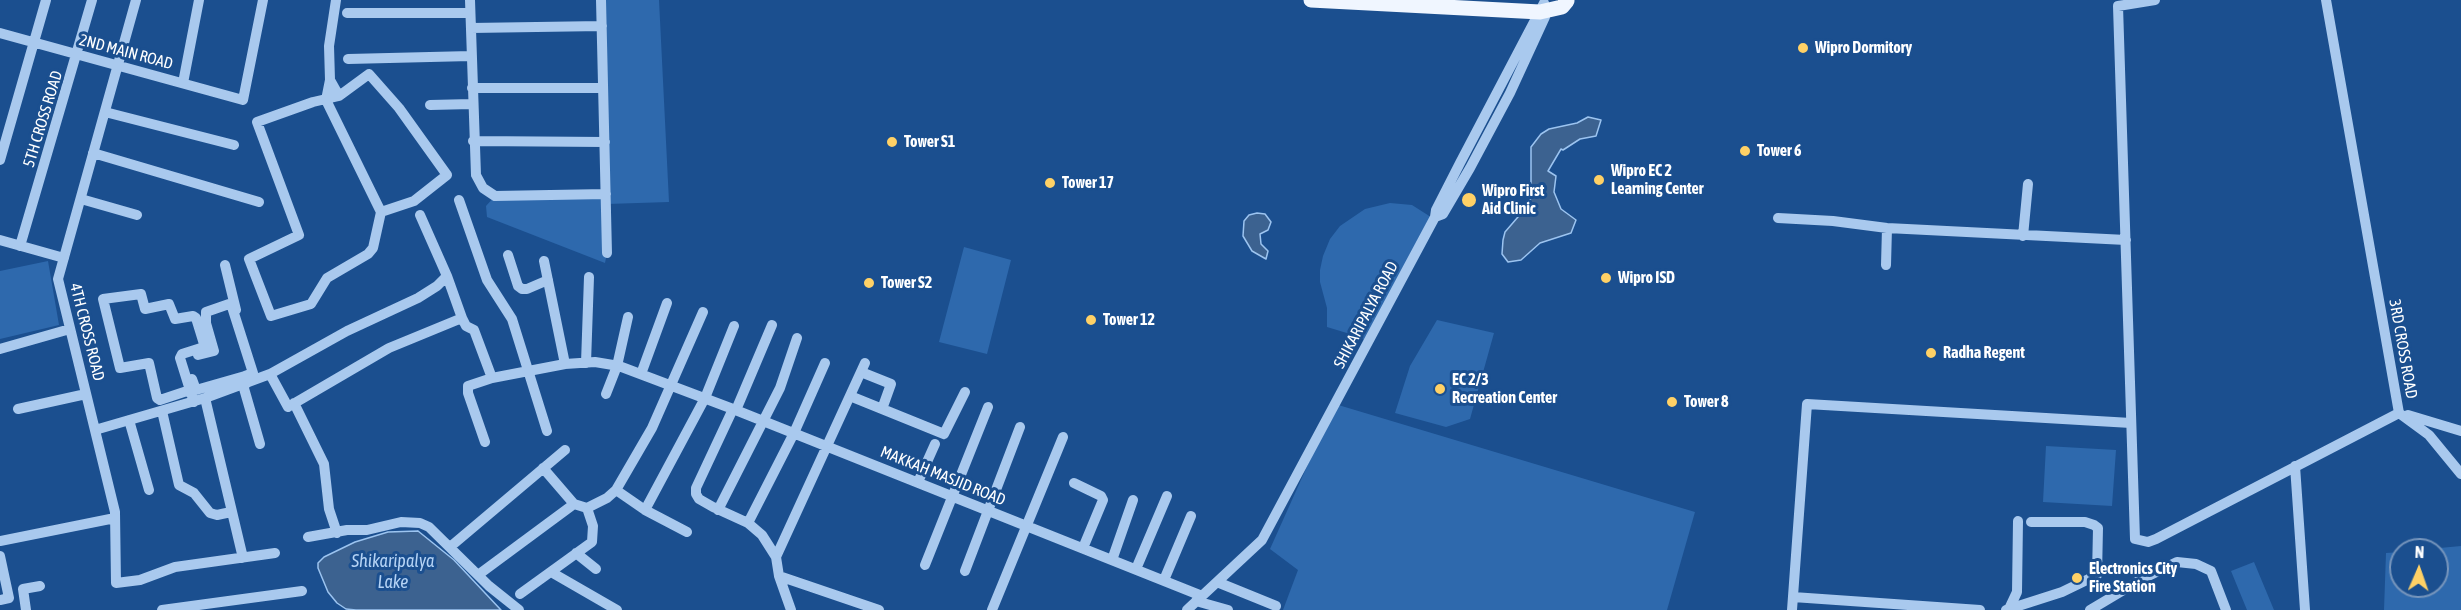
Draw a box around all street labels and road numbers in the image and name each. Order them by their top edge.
street label: 2ND MAIN ROAD [77,30,175,74]
street label: 5TH CROSS ROAD [19,68,67,170]
street label: SHIKARIPALYA ROAD [1330,258,1402,372]
street label: 4TH CROSS ROAD [66,281,108,383]
street label: 3RD CROSS ROAD [2385,298,2421,400]
street label: MAKKAH MASJID ROAD [878,442,1008,510]

